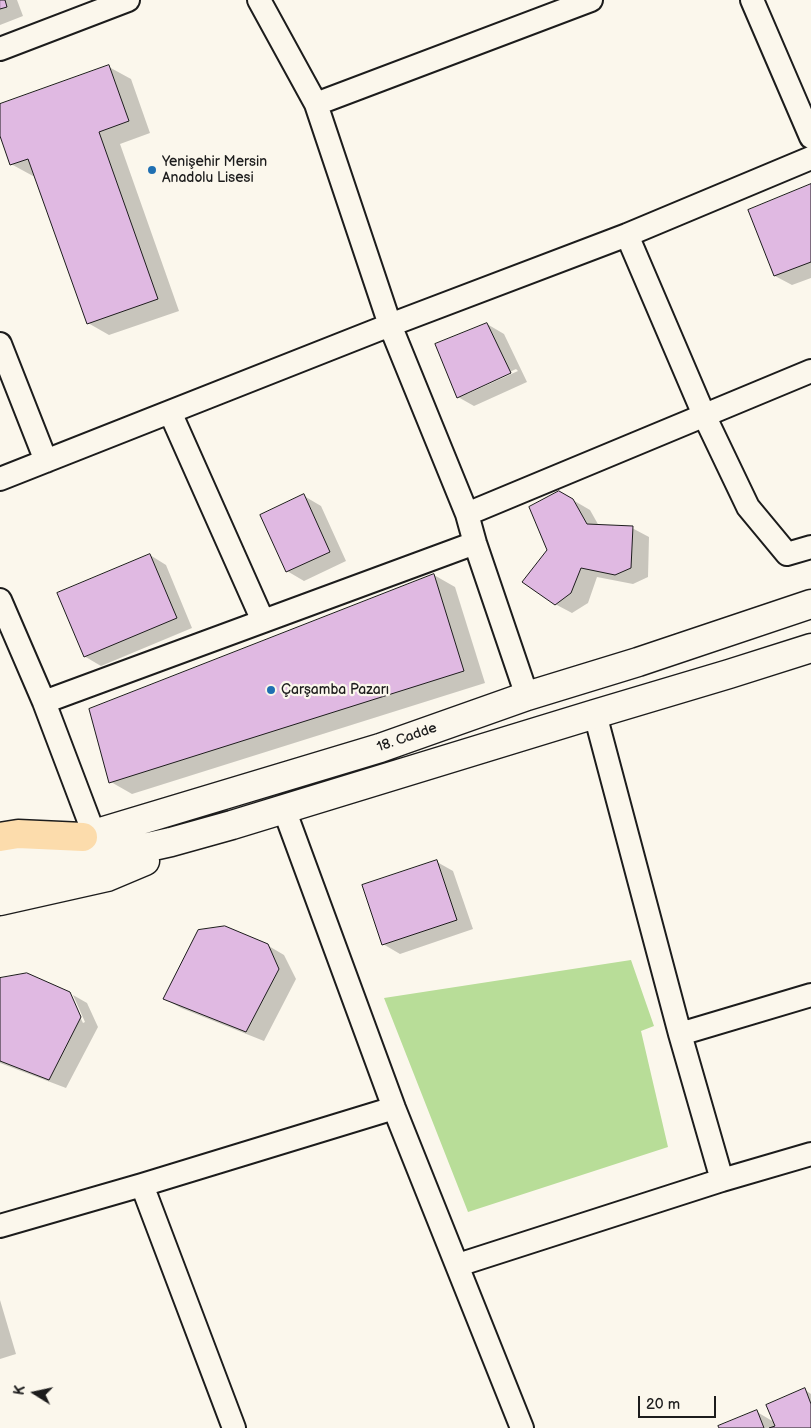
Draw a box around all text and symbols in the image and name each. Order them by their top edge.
place label: Yenişehir Mersin Anadolu Lisesi [162,154,267,186]
marker: Yenişehir Mersin Anadolu Lisesi [146,164,158,176]
place label: Çarşamba Pazarı [281,682,389,698]
marker: Çarşamba Pazarı [265,684,277,696]
street label: 18. Cadde [375,720,439,756]
north arrow [10,1368,60,1418]
text: K [11,1384,29,1396]
scale bar [641,1386,718,1418]
text: 20 m [646,1395,680,1414]

